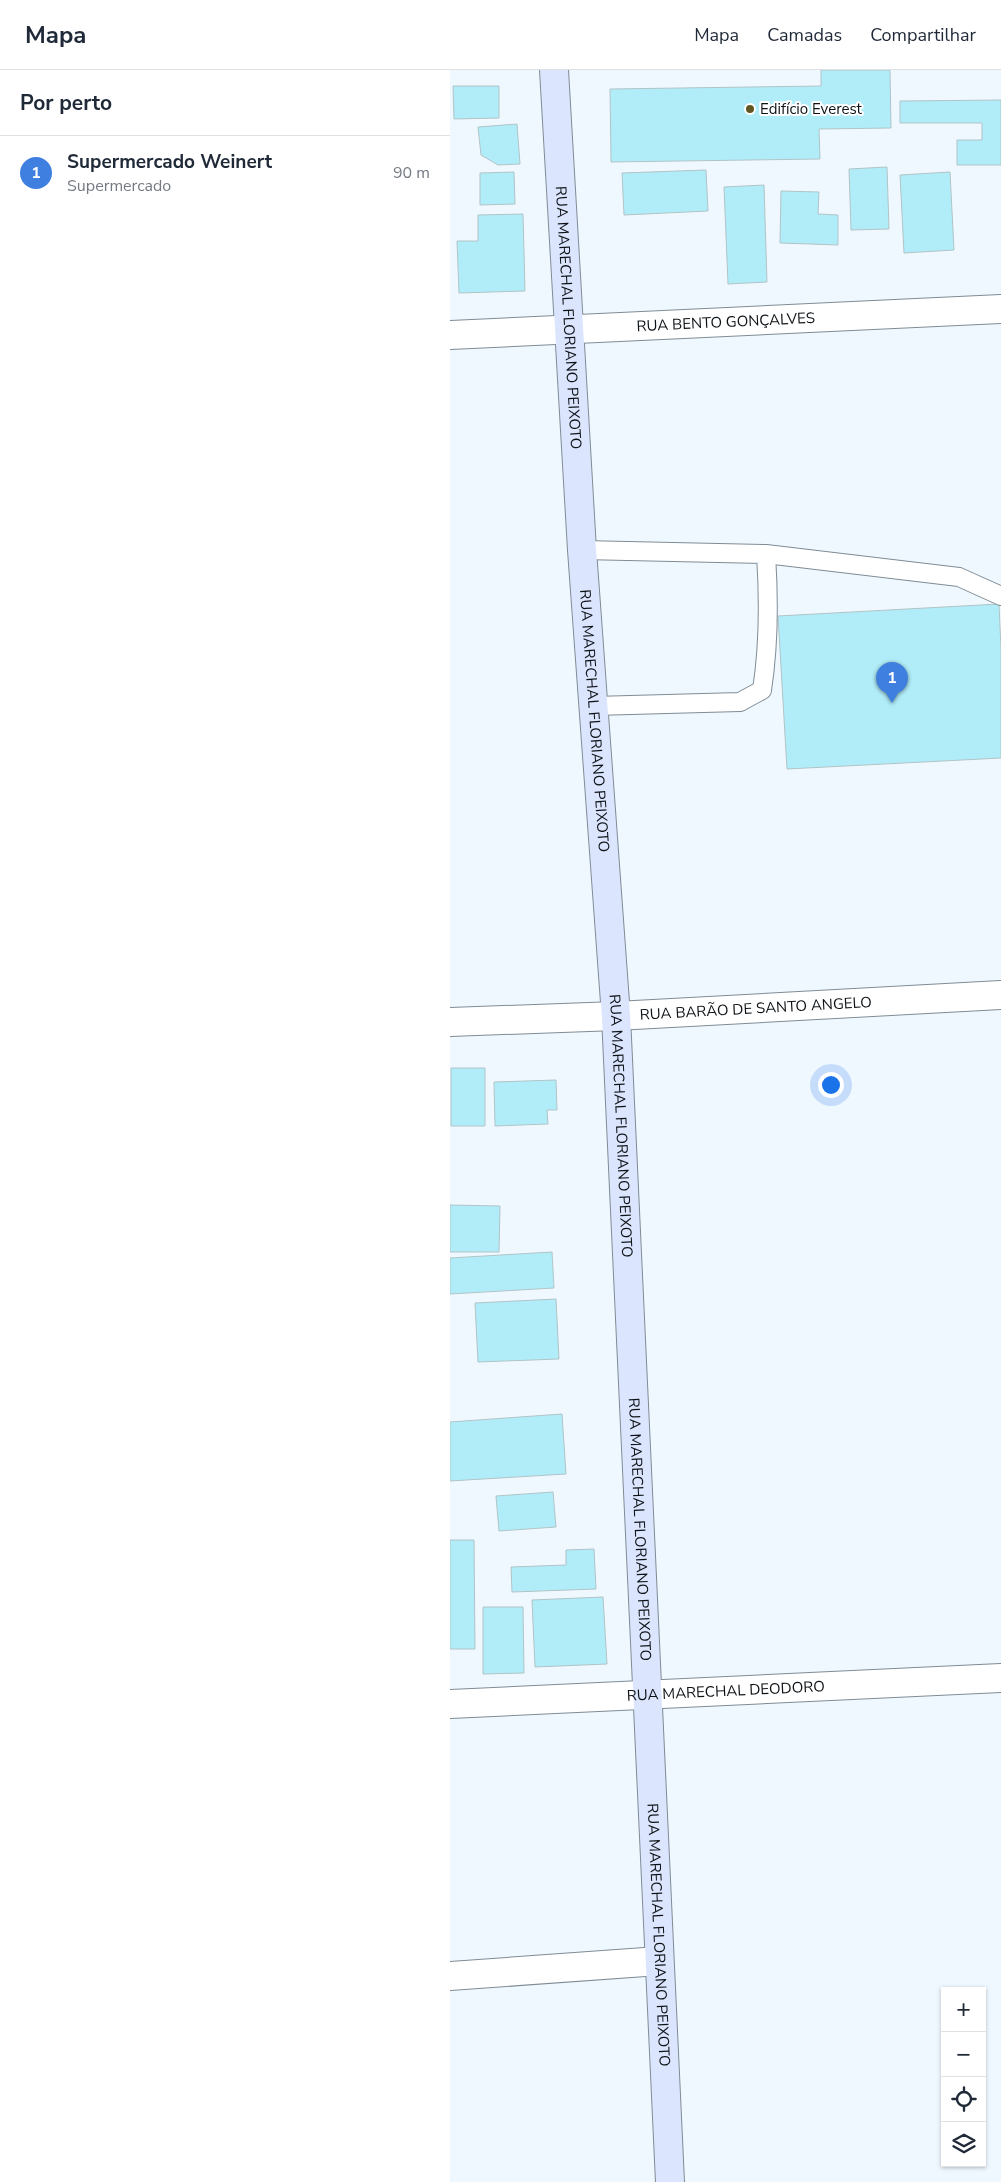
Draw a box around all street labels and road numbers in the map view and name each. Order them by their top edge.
street label: RUA MARECHAL FLORIANO PEIXOTO [551,185,586,450]
street label: RUA BENTO GONÇALVES [636,308,815,336]
street label: RUA MARECHAL FLORIANO PEIXOTO [575,589,614,853]
street label: RUA BARÃO DE SANTO ANGELO [639,992,872,1025]
street label: RUA MARECHAL FLORIANO PEIXOTO [604,993,637,1258]
street label: RUA MARECHAL FLORIANO PEIXOTO [624,1397,656,1662]
street label: RUA MARECHAL DEODORO [626,1676,825,1706]
street label: RUA MARECHAL FLORIANO PEIXOTO [642,1803,675,2067]

